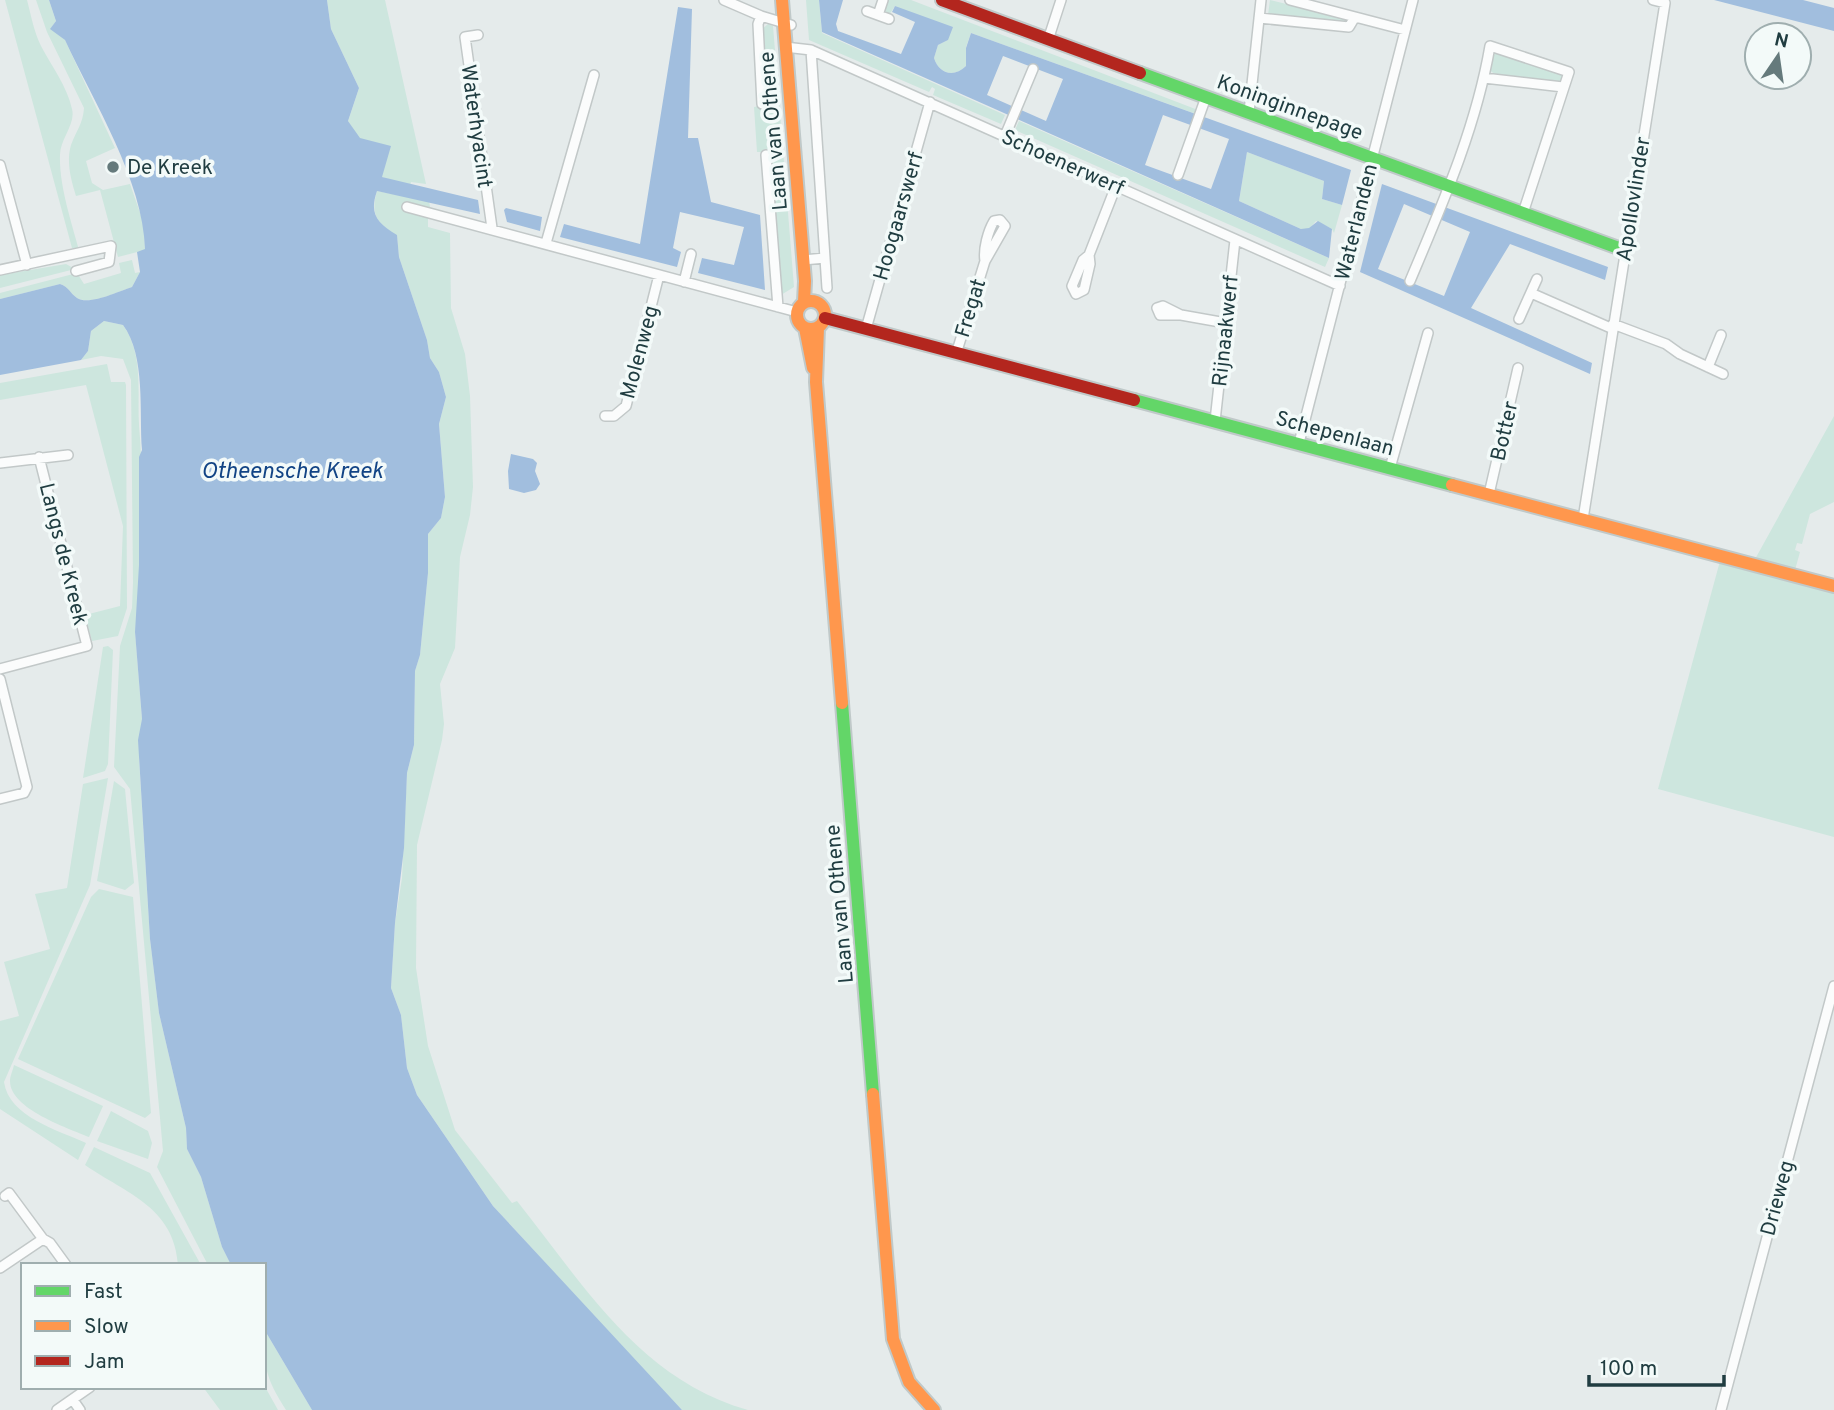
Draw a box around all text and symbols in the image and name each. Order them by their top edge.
north arrow [1743,21,1813,91]
text: N [1772,28,1791,55]
street label: Laan van Othene [754,50,795,211]
street label: Waterhyacint [453,63,498,190]
street label: Koninginnepage [1213,69,1366,147]
street label: Schoenerwerf [997,124,1128,203]
street label: Apollovlinder [1611,135,1658,264]
street label: Hoogaarswerf [868,149,931,284]
place label: De Kreek [127,155,213,182]
marker: De Kreek [105,159,121,175]
street label: Waterlanden [1330,161,1385,283]
street label: Rijnaakwerf [1207,274,1246,388]
street label: Fregat [950,276,993,341]
street label: Molenweg [615,303,666,402]
street label: Botter [1486,399,1525,464]
street label: Schepenlaan [1272,406,1397,463]
water label: Otheensche Kreek [201,458,383,487]
street label: Langs de Kreek [32,481,93,628]
street label: Laan van Othene [820,823,861,984]
street label: Drieweg [1755,1158,1801,1239]
legend [21,1263,266,1389]
text: Fast [84,1279,123,1306]
text: Slow [84,1314,129,1341]
scale bar [1589,1344,1724,1388]
text: Jam [84,1349,125,1376]
text: 100 m [1600,1356,1657,1383]

